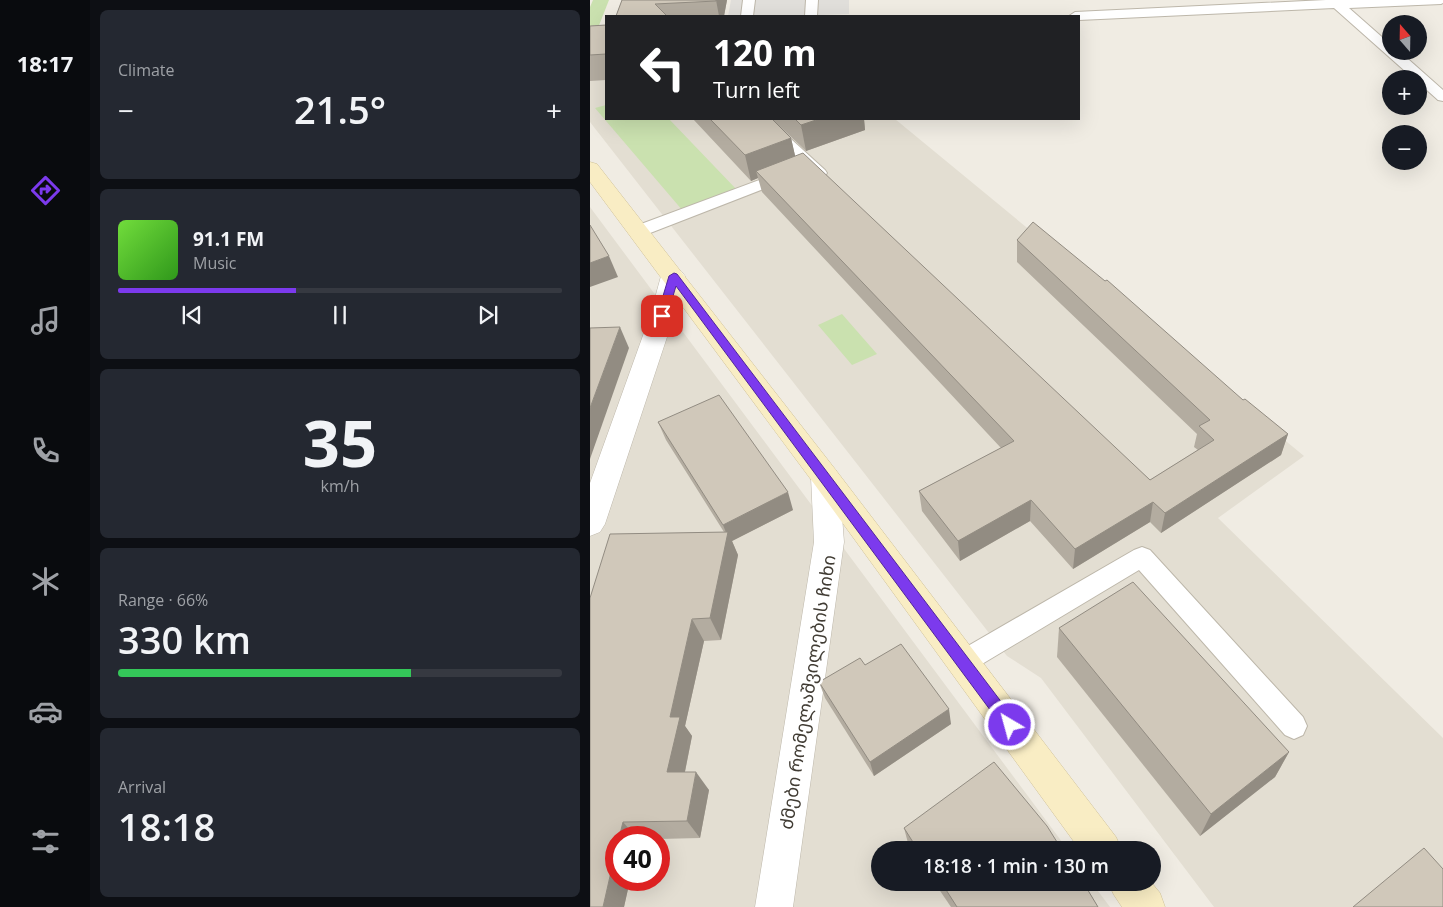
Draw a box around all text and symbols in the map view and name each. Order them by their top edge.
north arrow [1382,15,1428,60]
map controls [1382,15,1427,170]
text: 120 m [713,29,817,76]
icon: left [630,35,695,100]
text: 18:17 [17,48,73,78]
text: Climate [118,59,175,81]
button: + [1382,70,1427,115]
text: Turn left [713,74,800,104]
text: 21.5° [294,83,386,135]
text: − [118,91,134,129]
text: + [546,91,562,129]
button: − [1382,125,1427,170]
icon: directions [28,173,63,208]
text: 91.1 FM [193,226,264,252]
text: Music [193,252,237,274]
pin [641,295,683,337]
icon: previous [178,301,206,329]
icon: pause [326,301,354,329]
icon: next [474,301,502,329]
icon: arrive [648,302,676,330]
icon: music [28,303,63,338]
text: 35 [303,398,377,486]
icon: phone [28,433,63,468]
text: km/h [321,475,359,497]
street label: ძმები რომელაშვილების ჩიხი [773,553,841,831]
icon: climate [28,564,63,599]
text: Range · 66% [118,589,208,611]
text: 330 km [118,613,251,665]
icon: car [28,694,63,729]
position arrow [983,698,1035,750]
text: Arrival [118,776,166,798]
text: 18:18 [118,800,215,852]
icon: filters [28,824,63,859]
speed limit sign: 40 [605,826,670,891]
text: 18:18 · 1 min · 130 m [923,853,1109,879]

